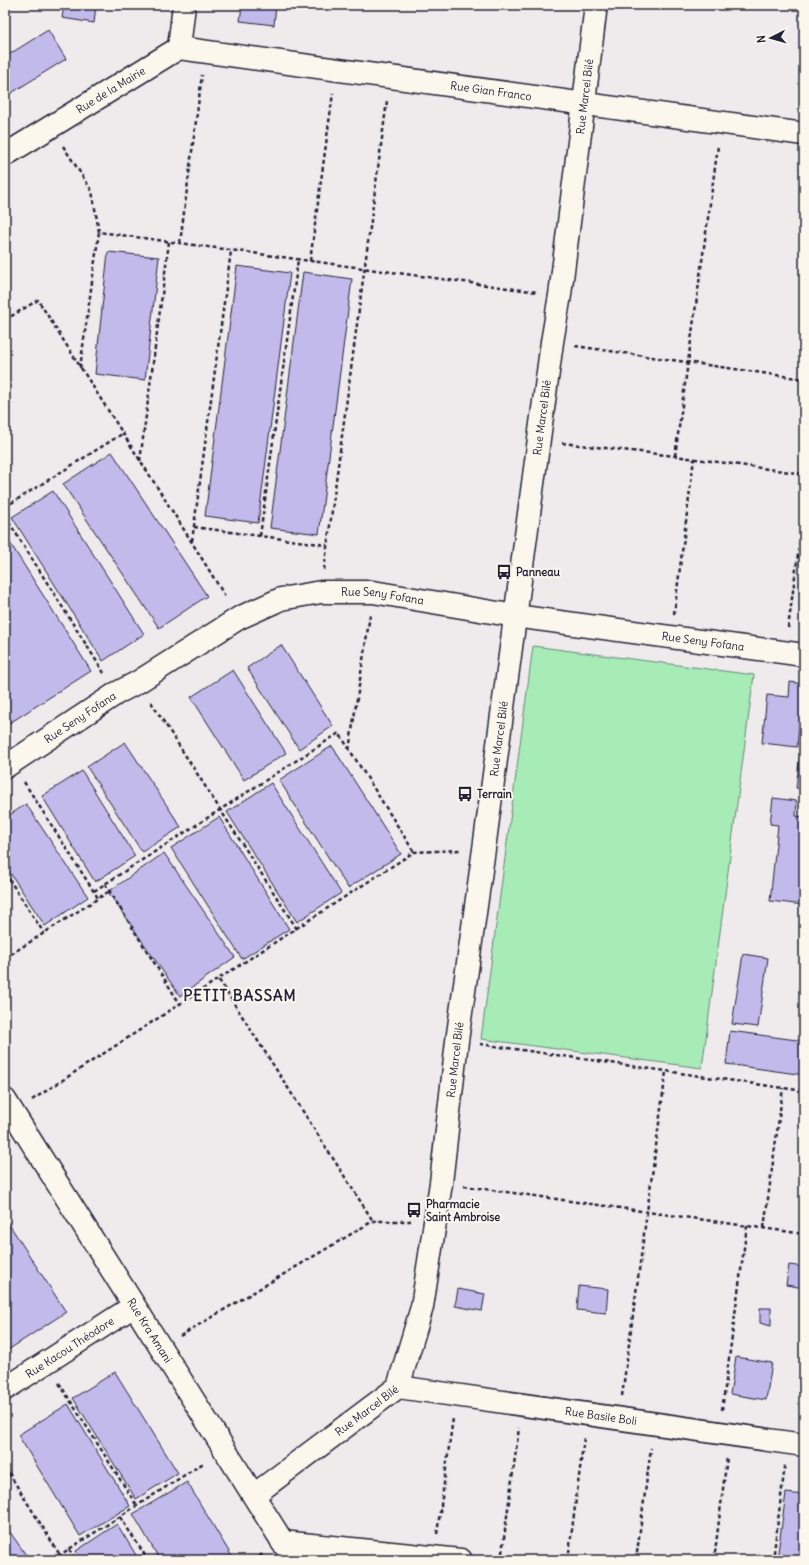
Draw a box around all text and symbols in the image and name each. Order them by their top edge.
north arrow [751,18,791,58]
text: N [754,35,768,44]
street label: Rue Marcel Bilé [573,58,596,135]
street label: Rue de la Mairie [73,63,148,117]
street label: Rue Gian Franco [449,78,533,103]
street label: Rue Marcel Bilé [530,379,554,456]
bus stop icon: Panneau [495,563,513,581]
place label: Panneau [516,565,561,579]
street label: Rue Seny Fofana [341,585,425,607]
street label: Rue Seny Fofana [661,629,745,654]
street label: Rue Seny Fofana [41,689,119,746]
street label: Rue Marcel Bilé [487,700,511,777]
bus stop icon: Terrain [456,785,474,803]
place label: Terrain [477,787,513,801]
district label: PETIT BASSAM [183,986,297,1005]
street label: Rue Marcel Bilé [444,1021,467,1098]
place label: Pharmacie Saint Ambroise [426,1197,500,1224]
bus stop icon: Pharmacie Saint Ambroise [405,1201,423,1219]
street label: Rue Kra Amani [124,1295,175,1365]
street label: Rue Kacou Théodore [23,1314,117,1381]
street label: Rue Marcel Bilé [332,1382,401,1439]
street label: Rue Basile Boli [564,1404,638,1428]

